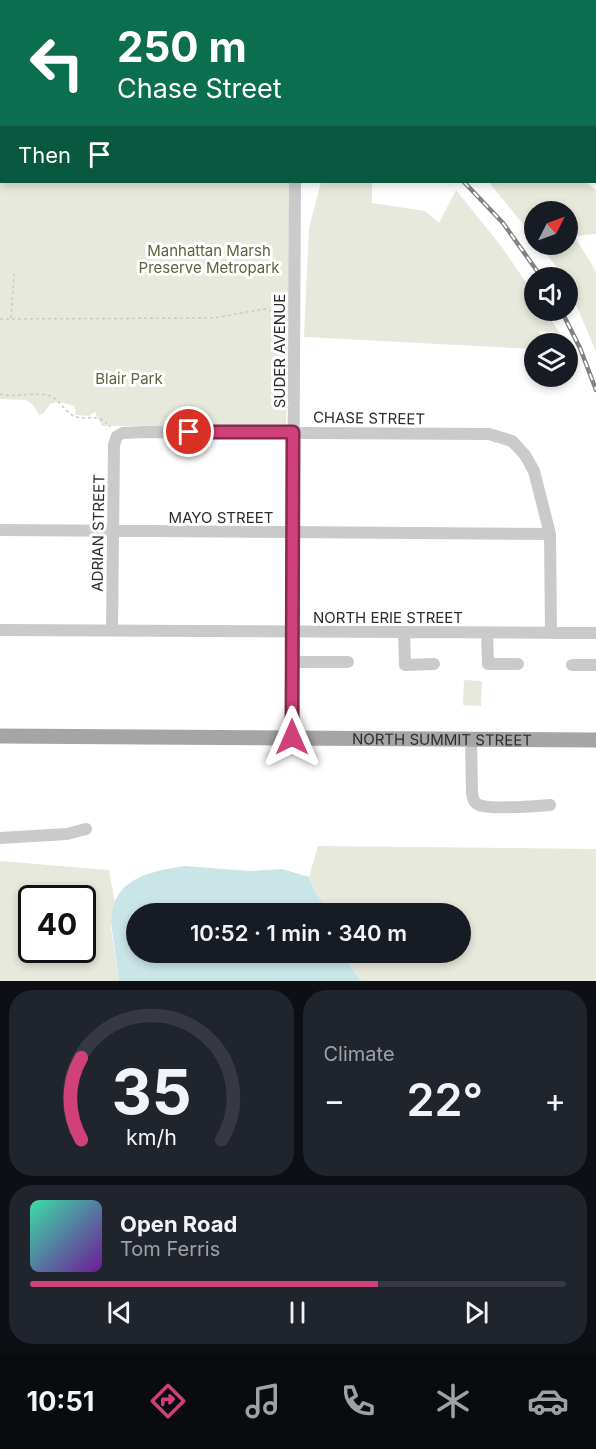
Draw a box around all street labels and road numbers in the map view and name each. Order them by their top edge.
street label: SUDER AVENUE [270,294,289,408]
street label: CHASE STREET [313,408,425,428]
street label: ADRIAN STREET [87,474,109,592]
street label: MAYO STREET [169,508,273,527]
street label: NORTH ERIE STREET [313,608,463,627]
street label: NORTH SUMMIT STREET [352,729,532,749]

